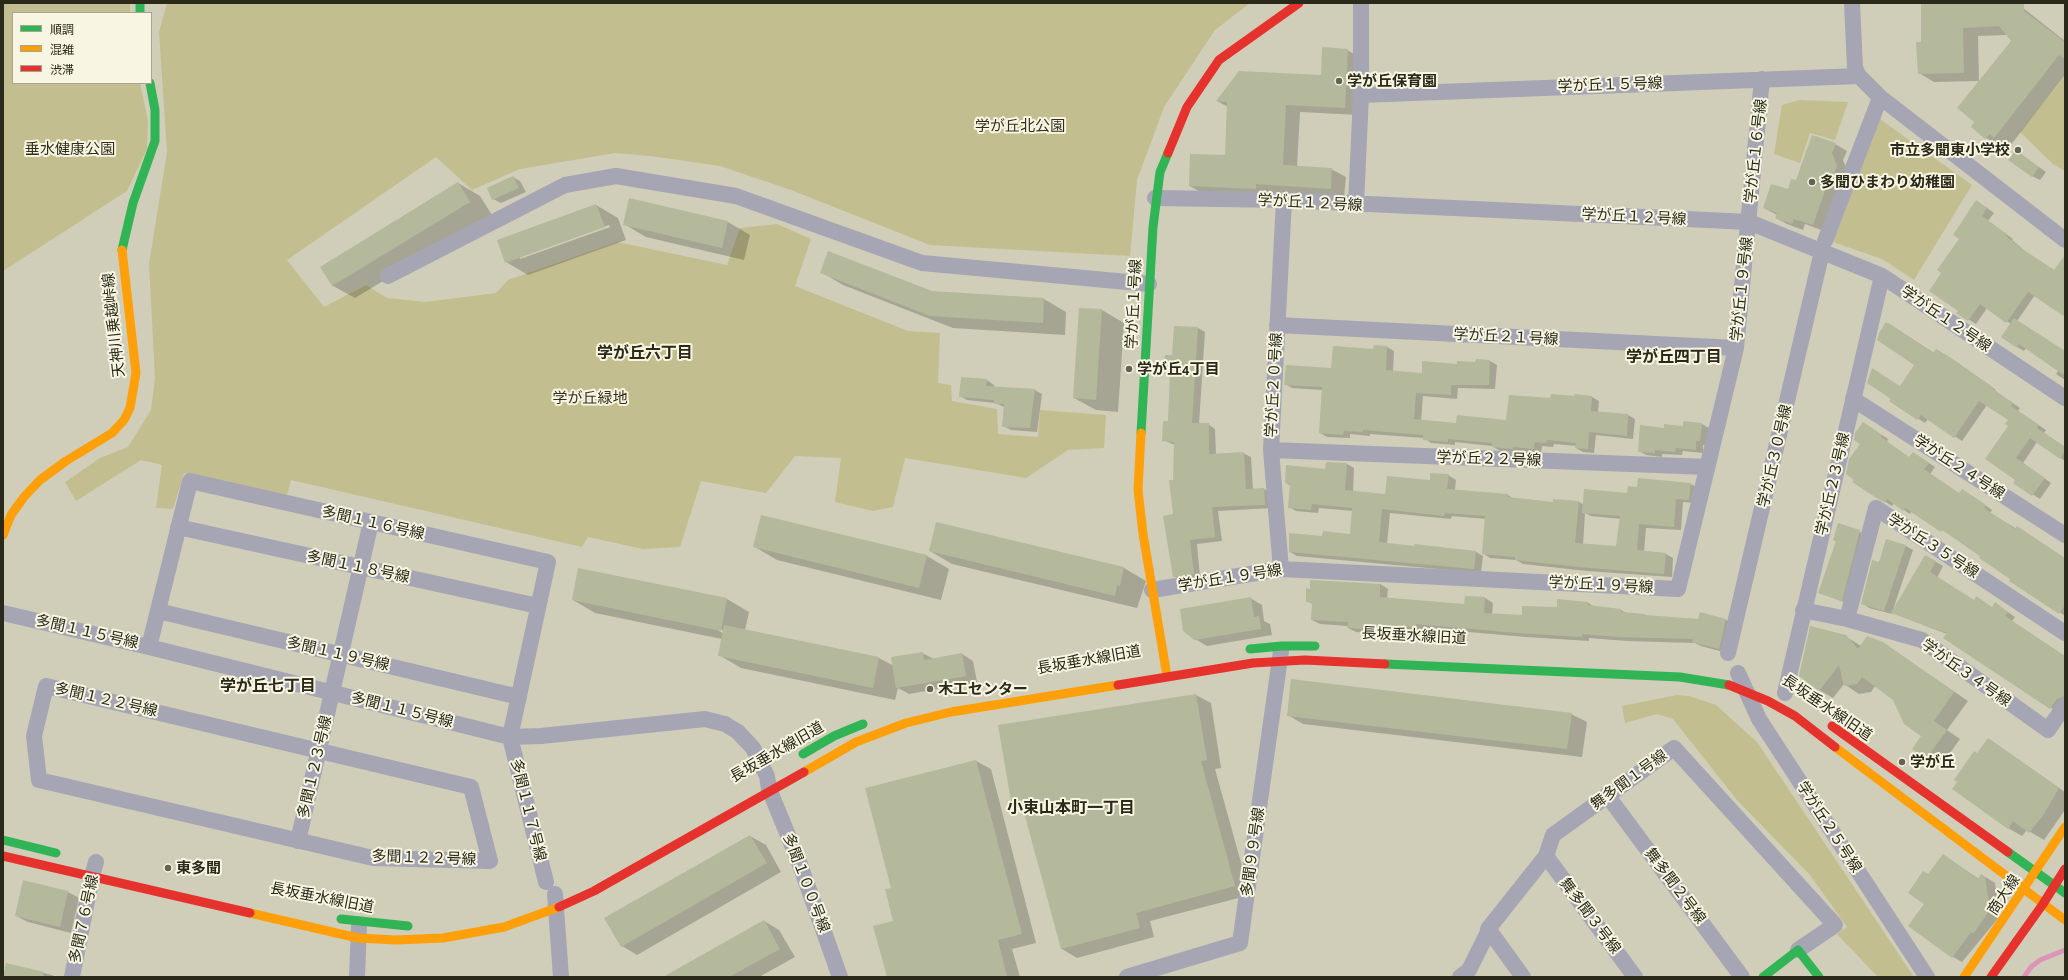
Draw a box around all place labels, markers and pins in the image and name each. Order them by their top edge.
place label: 学が丘保育園 [1347,72,1437,90]
marker: 学が丘保育園 [1334,76,1344,86]
place label: 市立多聞東小学校 [1890,141,2010,159]
marker: 市立多聞東小学校 [2013,145,2023,155]
place label: 多聞ひまわり幼稚園 [1820,173,1955,191]
marker: 多聞ひまわり幼稚園 [1807,177,1817,187]
place label: 学が丘4丁目 [1137,360,1220,378]
marker: 学が丘4丁目 [1124,364,1134,374]
place label: 木工センター [938,680,1028,698]
marker: 木工センター [925,684,935,694]
place label: 学が丘 [1910,753,1955,771]
marker: 学が丘 [1897,757,1907,767]
place label: 東多聞 [176,859,221,877]
marker: 東多聞 [163,863,173,873]

